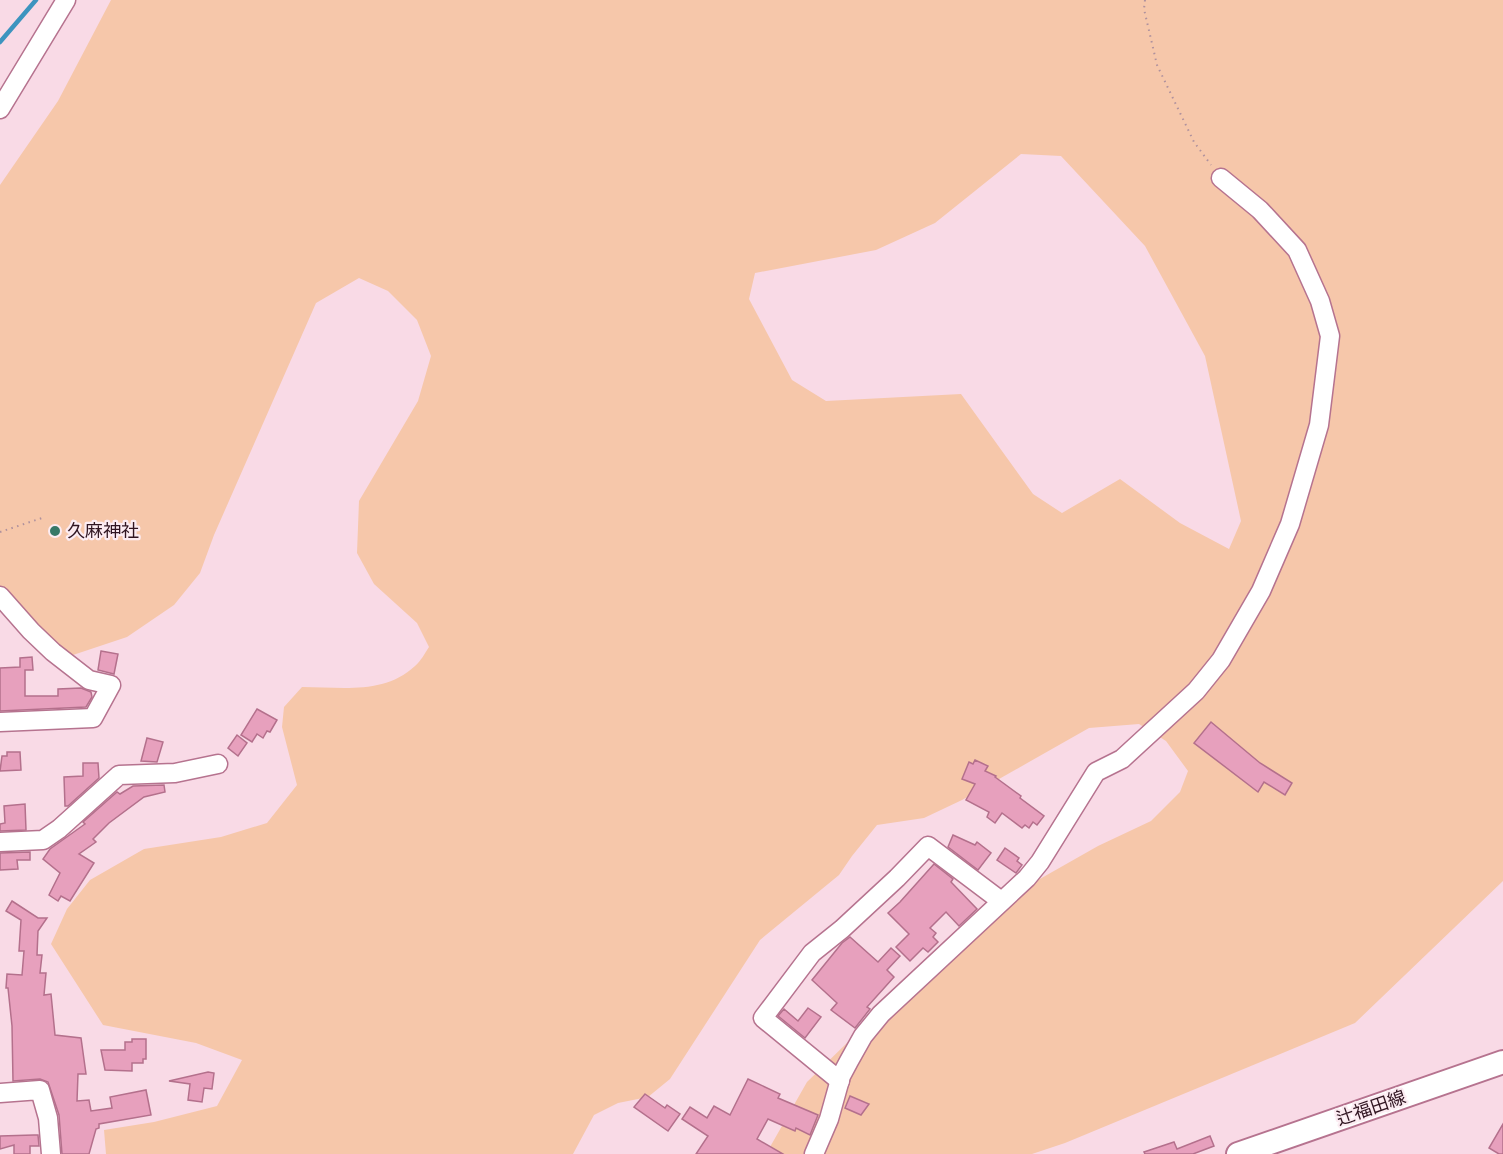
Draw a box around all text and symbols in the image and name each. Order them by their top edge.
place label: 久麻神社 [67,520,139,541]
marker: 久麻神社 [48,524,62,538]
street label: 辻福田線 [1333,1086,1408,1129]

